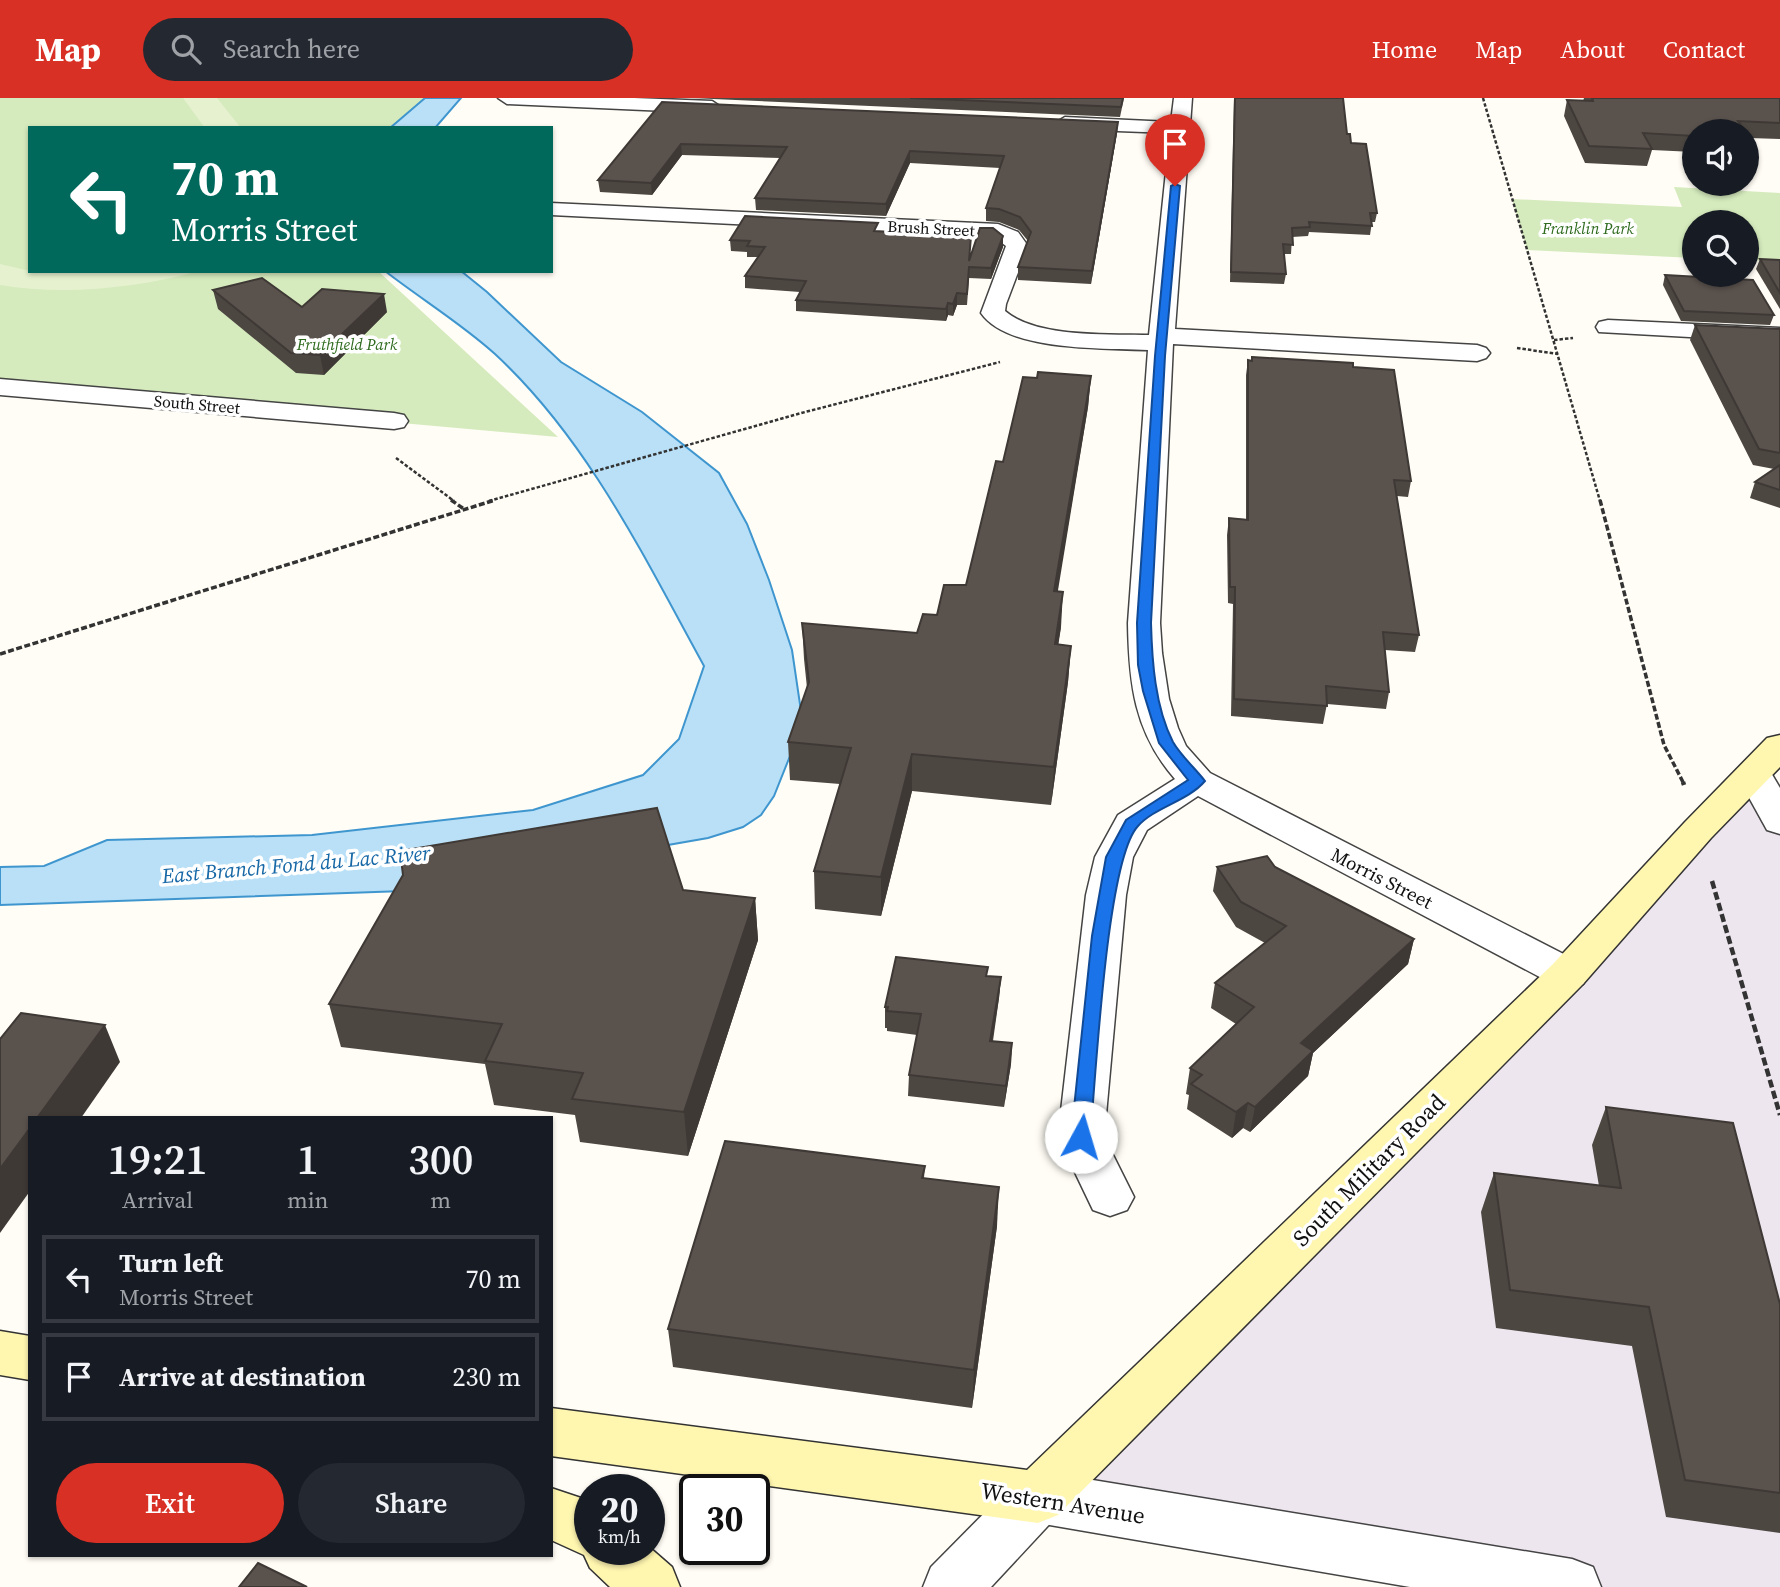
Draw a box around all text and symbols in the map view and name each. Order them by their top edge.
search box [143,18,633,81]
text: Map [35,27,101,72]
icon: search [167,30,205,68]
text: Search here [223,31,360,67]
text: Home [1372,33,1437,66]
text: Map [1475,33,1522,66]
text: About [1560,33,1625,66]
text: Contact [1663,33,1745,66]
pin [1145,114,1205,186]
map controls [1682,119,1759,287]
button: sound [1682,119,1759,196]
icon: arrive [1156,125,1194,163]
text: 70 m [171,144,279,211]
icon: left [56,154,147,245]
text: Morris Street [171,208,357,252]
button: search [1682,210,1759,287]
street label: Brush Street [887,215,976,241]
park label: Franklin Park [1541,217,1634,239]
park label: Fruthfield Park [296,333,398,355]
street label: South Street [153,389,242,419]
water label: East Branch Fond du Lac River [160,838,432,890]
street label: Morris Street [1327,841,1438,915]
street label: South Military Road [1286,1087,1452,1253]
position arrow [1044,1100,1118,1174]
text: 19:21 [107,1130,207,1188]
text: 1 [297,1130,319,1188]
text: 300 [408,1130,473,1188]
text: Arrival [122,1184,193,1216]
text: min [287,1184,328,1216]
text: m [430,1184,451,1216]
text: Turn left [119,1245,223,1281]
icon: left [60,1260,98,1298]
text: 70 m [466,1261,521,1297]
text: Morris Street [119,1281,253,1313]
icon: arrive [60,1358,98,1396]
text: Arrive at destination [119,1359,366,1395]
text: 230 m [453,1359,521,1395]
button: Exit [56,1463,284,1543]
button: Share [298,1463,525,1543]
speed limit sign: 30 [679,1474,770,1565]
street label: Western Avenue [979,1474,1147,1532]
text: 20 [601,1486,638,1534]
text: km/h [598,1524,641,1549]

